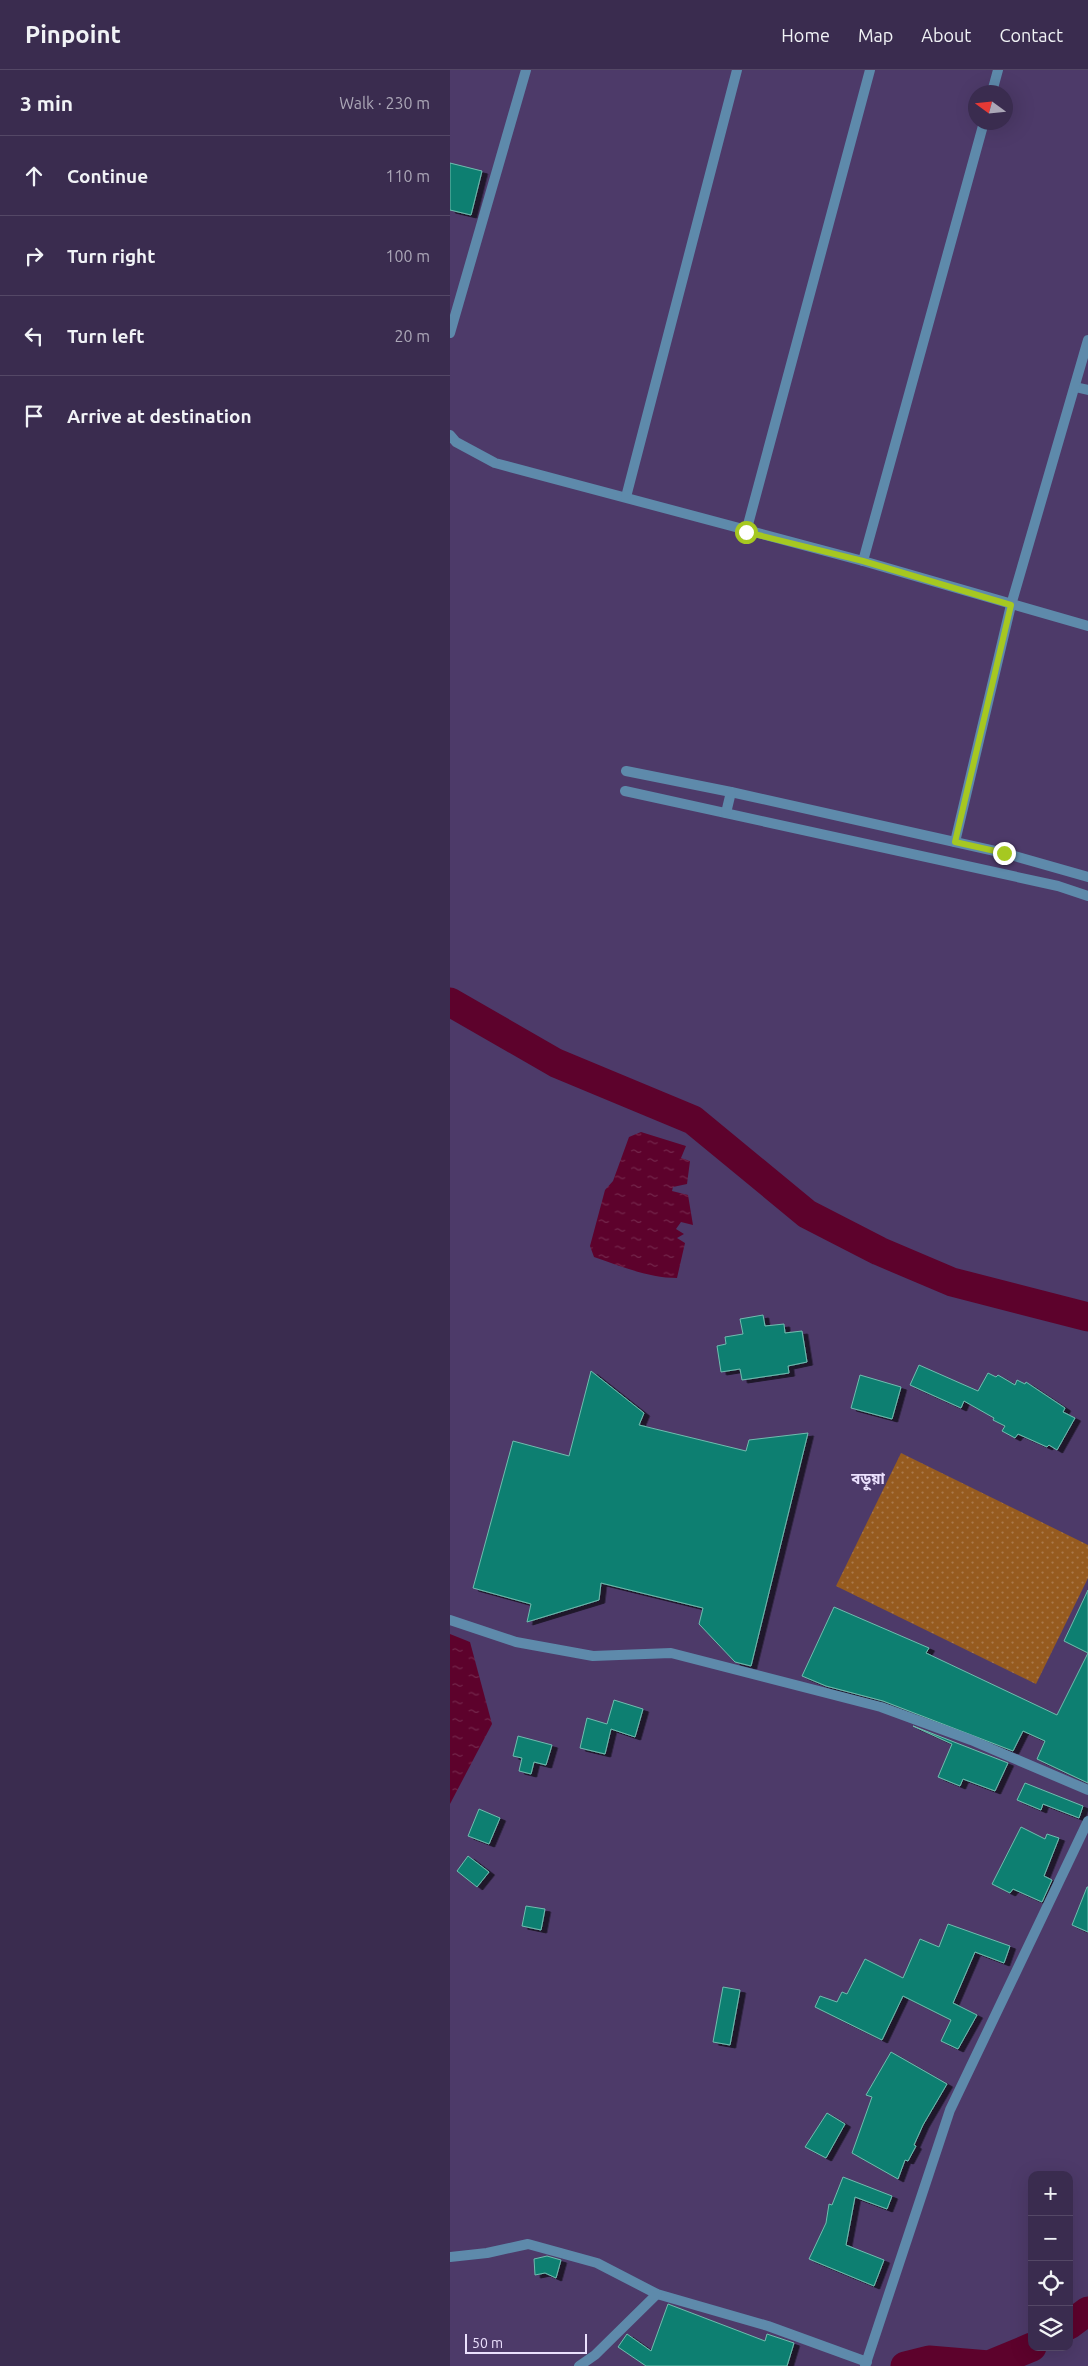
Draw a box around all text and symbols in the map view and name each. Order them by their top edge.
text: Pinpoint [25,21,121,48]
text: Home [781,25,830,45]
text: Map [858,25,893,45]
text: About [921,25,971,45]
text: Contact [999,25,1063,45]
north arrow [968,85,1013,130]
text: 3 min [20,91,73,115]
text: Walk · 230 m [339,94,430,112]
icon: ahead [20,162,48,190]
text: Continue [67,165,148,187]
text: 110 m [385,167,430,185]
icon: right [20,242,48,270]
text: Turn right [67,245,155,267]
text: 100 m [385,247,430,265]
icon: left [20,322,48,350]
text: Turn left [67,325,145,347]
text: 20 m [394,327,430,345]
icon: arrive [20,402,48,430]
text: Arrive at destination [67,405,252,427]
route start [735,521,758,544]
route end [993,842,1016,865]
district label: বড়ুয়া [850,1470,885,1491]
map controls [1028,2171,1073,2351]
button: + [1028,2171,1073,2216]
button: − [1028,2216,1073,2261]
button: locate [1028,2261,1073,2306]
button: layers [1028,2306,1073,2351]
scale bar [465,2331,588,2354]
text: 50 m [472,2335,503,2351]

